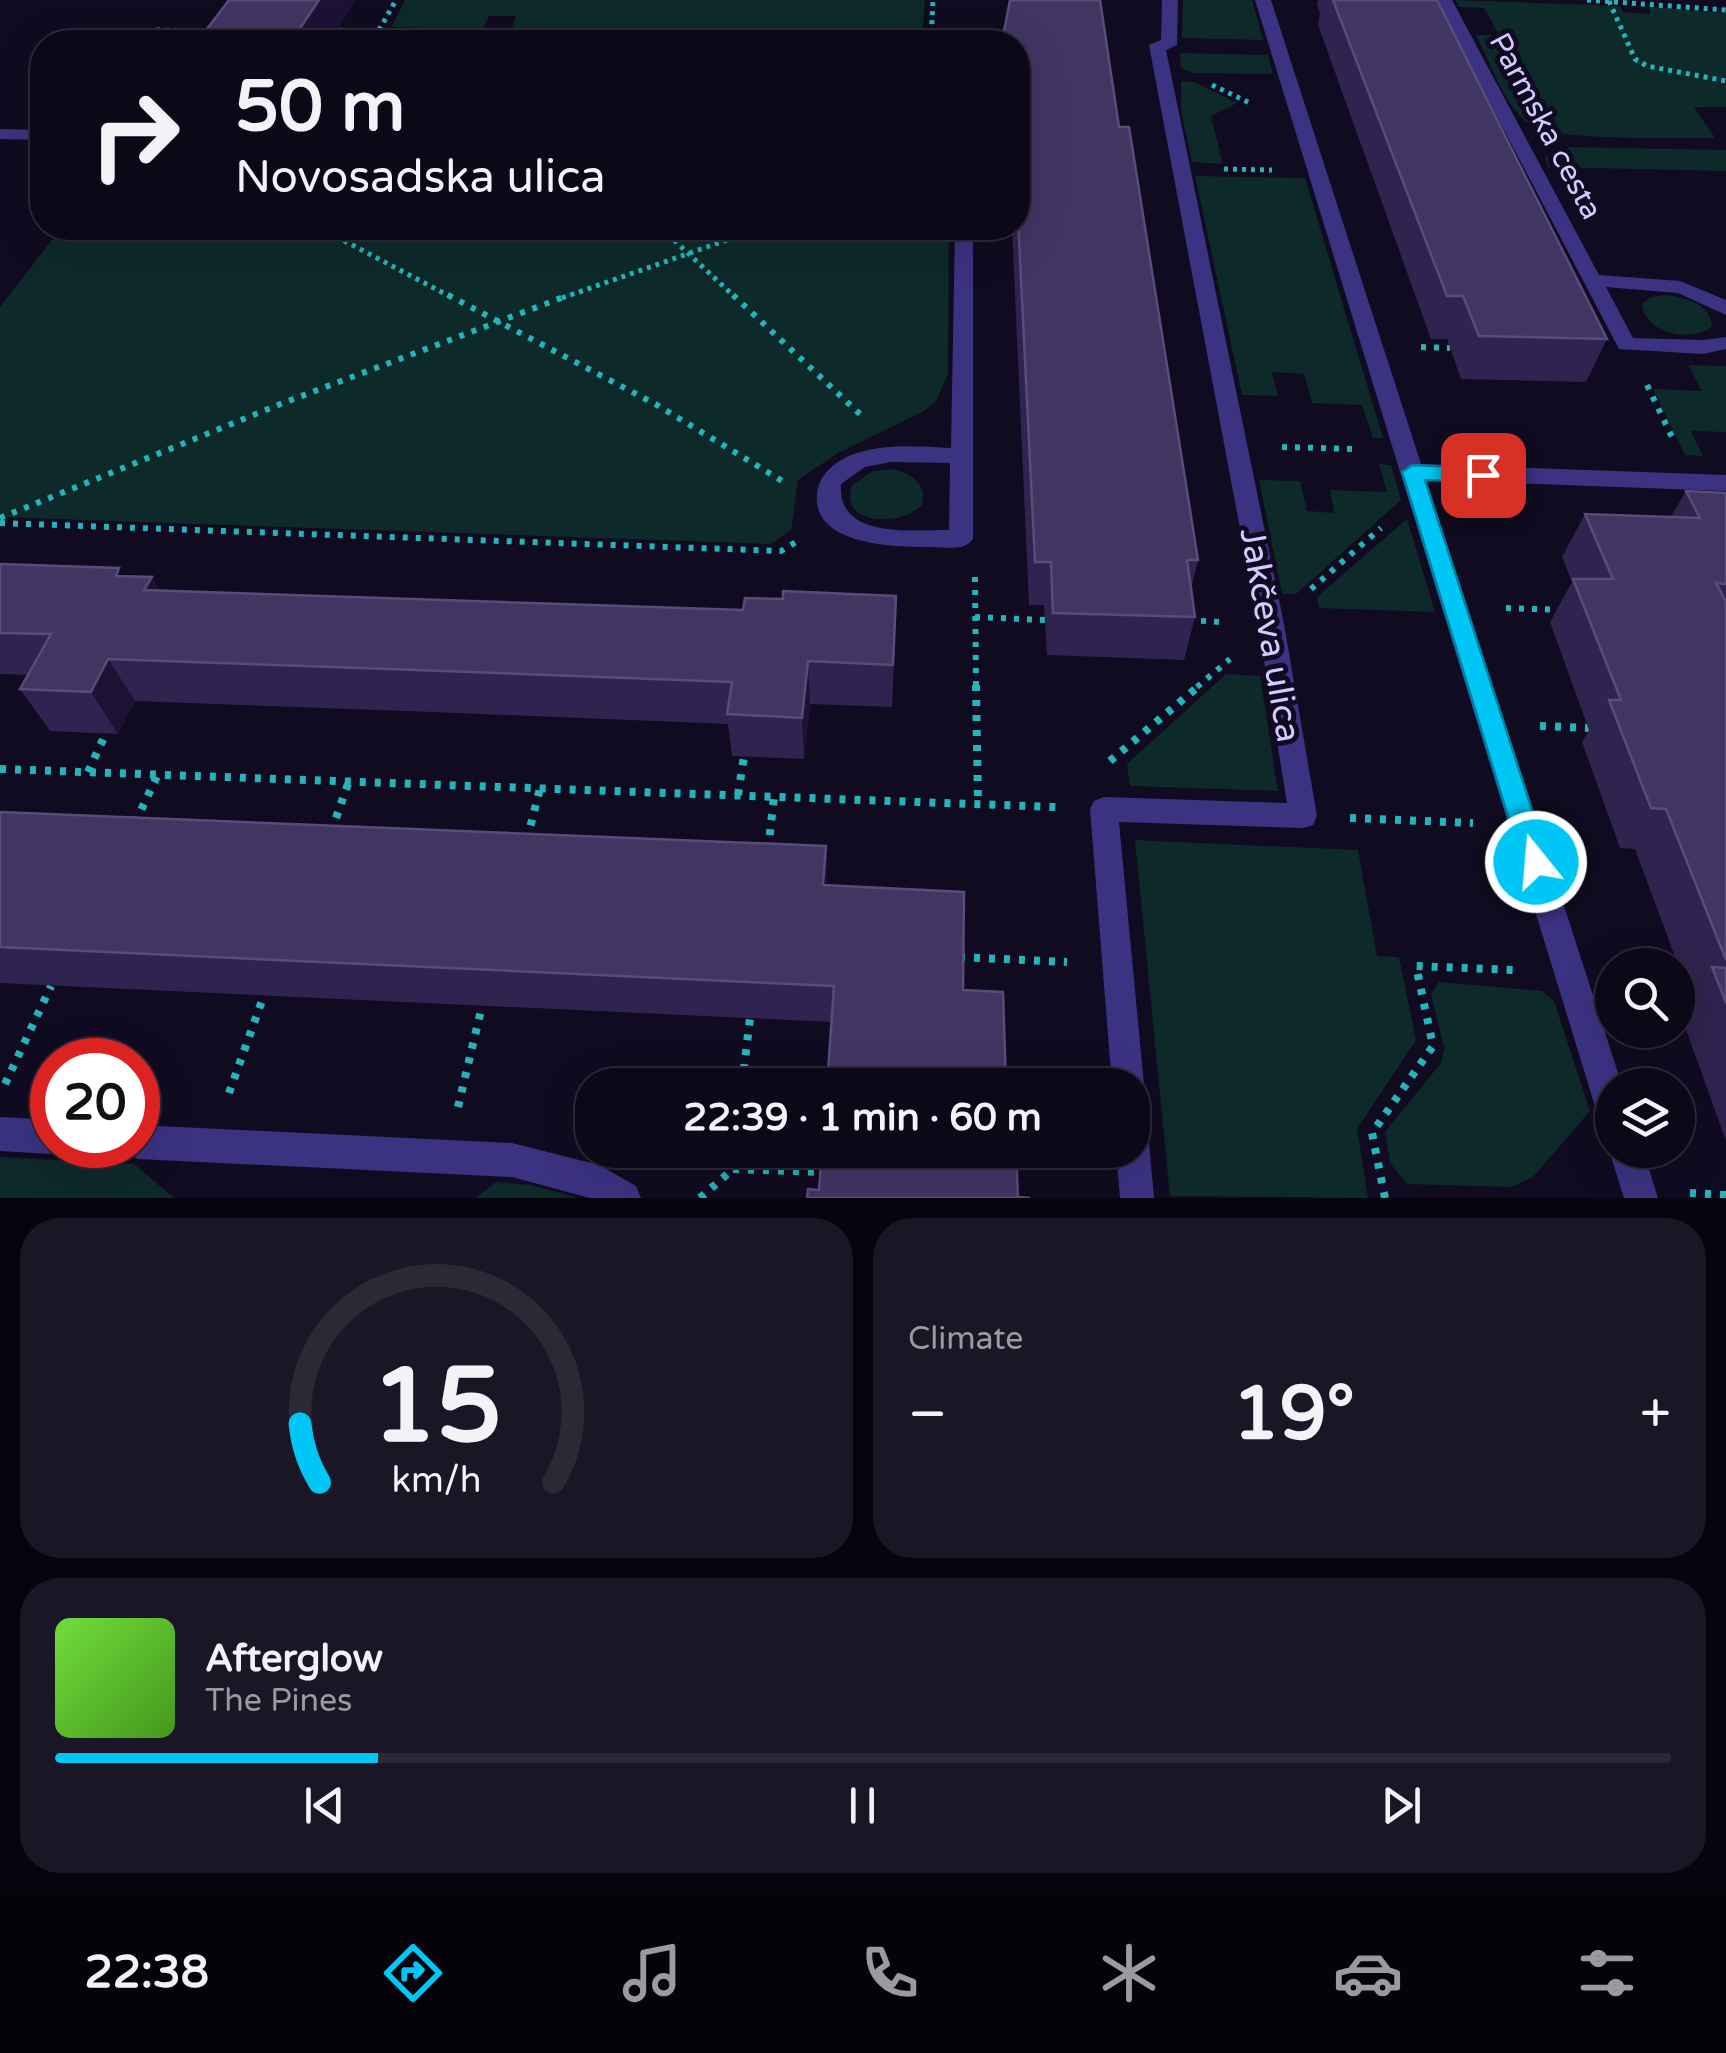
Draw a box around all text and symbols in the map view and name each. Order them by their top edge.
street label: Parmska cesta [1481,27,1610,226]
text: 50 m [235,66,405,150]
icon: right [70,70,200,200]
text: Novosadska ulica [235,151,606,205]
pin [1441,433,1526,518]
icon: arrive [1456,448,1511,503]
street label: Jakčeva ulica [1230,525,1310,746]
position arrow [1484,810,1588,914]
map controls [1595,948,1695,1168]
button: search [1595,948,1695,1048]
speed limit sign: 20 [30,1038,160,1168]
button: layers [1595,1068,1695,1168]
text: 22:39 · 1 min · 60 m [683,1095,1042,1141]
text: Climate [908,1320,1023,1358]
text: 15 [371,1345,502,1470]
text: 19° [1232,1369,1355,1459]
text: − [908,1382,947,1448]
text: + [1640,1382,1671,1448]
text: km/h [392,1459,481,1502]
text: Afterglow [205,1636,383,1682]
text: The Pines [205,1682,352,1720]
icon: previous [297,1778,352,1833]
icon: pause [835,1778,890,1833]
icon: next [1374,1778,1429,1833]
icon: directions [378,1938,448,2008]
icon: music [617,1938,687,2008]
icon: phone [855,1938,925,2008]
icon: climate [1094,1938,1164,2008]
icon: car [1333,1938,1403,2008]
icon: filters [1572,1938,1642,2008]
text: 22:38 [84,1946,209,2000]

